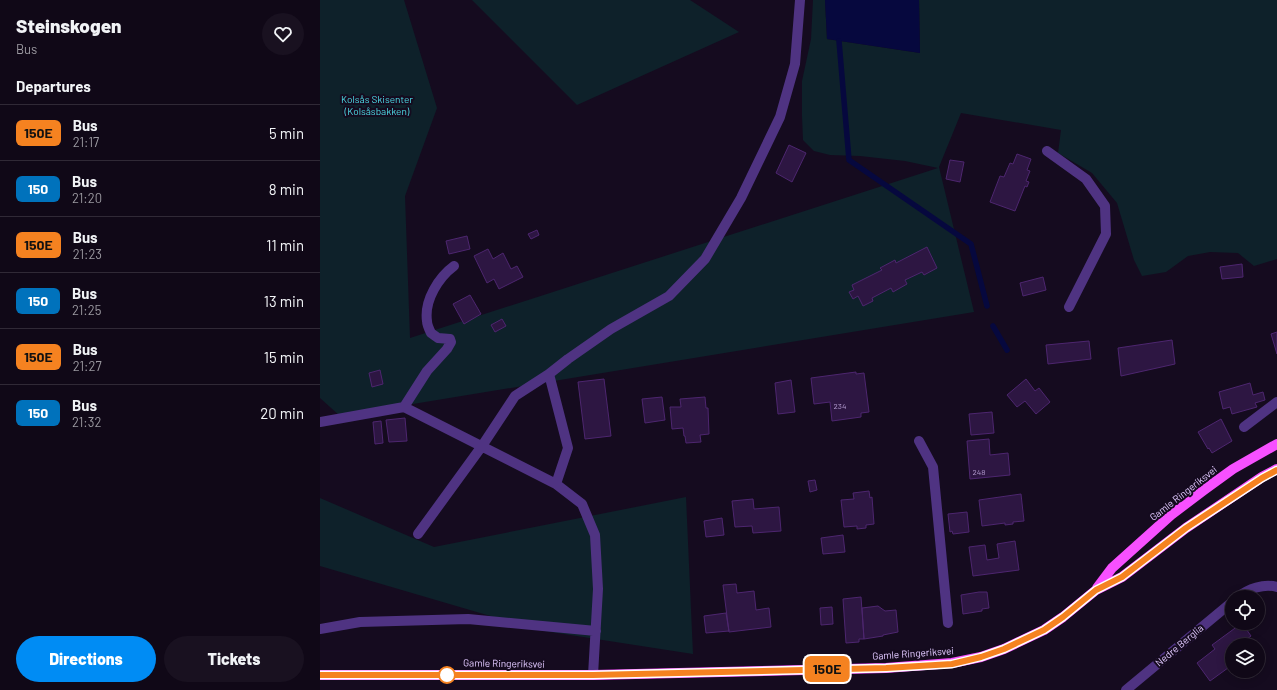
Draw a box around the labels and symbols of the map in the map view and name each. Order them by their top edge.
park label: Kolsås Skisenter (Kolsåsbakken) [341,93,413,117]
house number: 234 [834,401,846,411]
street label: Gamle Ringeriksvei [1147,463,1219,523]
house number: 248 [973,467,985,477]
street label: Nedre Berglia [1153,621,1205,669]
street label: Gamle Ringeriksvei [872,644,954,662]
street label: Gamle Ringeriksvei [463,656,545,670]
line badge: 150E [799,656,855,682]
unlabelled marker [438,666,456,684]

